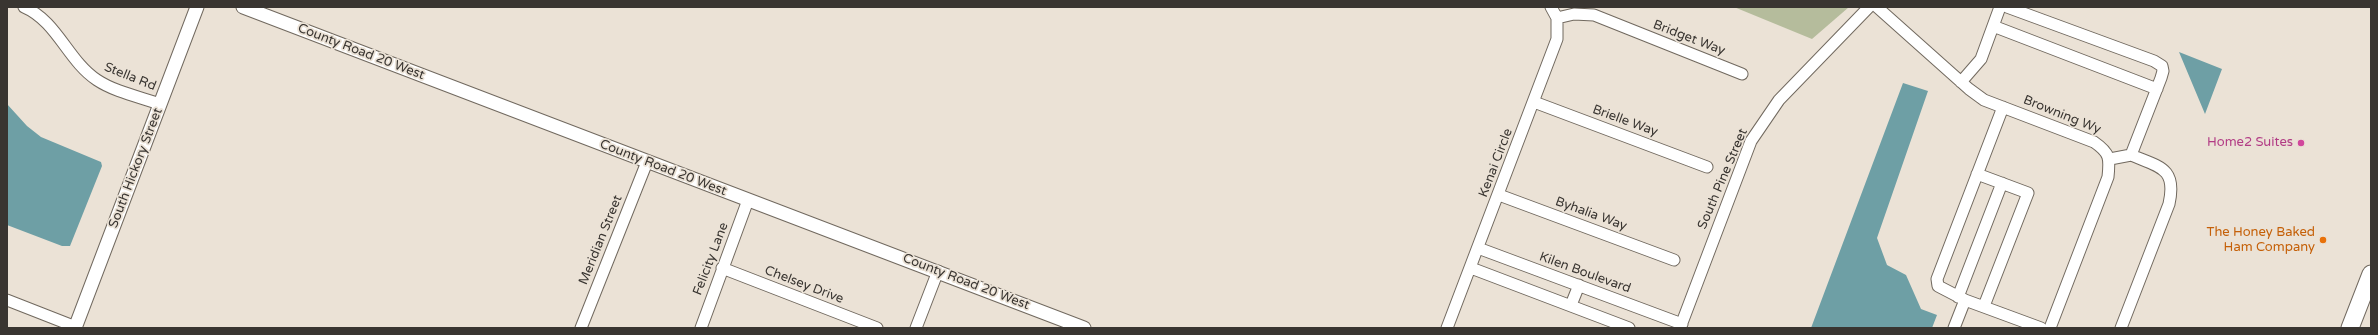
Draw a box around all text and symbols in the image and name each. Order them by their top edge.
street label: Bridget Way [1651,17,1727,59]
street label: County Road 20 West [295,21,427,83]
street label: Stella Rd [102,60,158,94]
street label: Browning Wy [2021,92,2103,138]
street label: Brielle Way [1590,102,1660,140]
street label: South Hickory Street [106,106,166,230]
street label: Kenai Circle [1476,126,1516,200]
street label: South Pine Street [1695,126,1751,232]
place label: Home2 Suites [2207,135,2293,151]
street label: County Road 20 West [597,137,729,199]
marker: Home2 Suites [2296,138,2306,148]
street label: Meridian Street [576,193,626,287]
street label: Byhalia Way [1553,194,1629,234]
street label: Felicity Lane [690,220,732,298]
place label: The Honey Baked Ham Company [2207,225,2315,256]
marker: The Honey Baked Ham Company [2318,235,2328,245]
street label: Kilen Boulevard [1537,249,1633,297]
street label: County Road 20 West [900,251,1032,313]
street label: Chelsey Drive [762,263,846,307]

